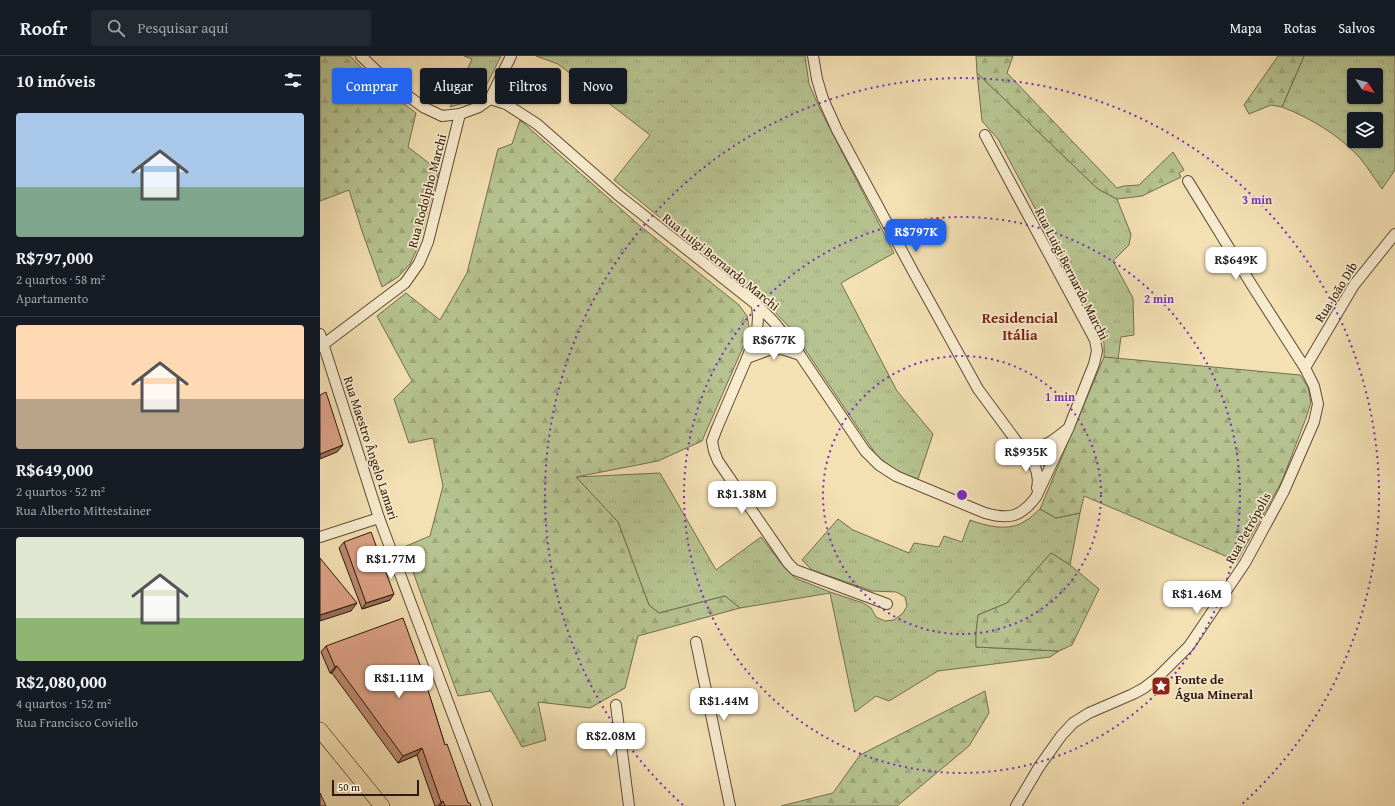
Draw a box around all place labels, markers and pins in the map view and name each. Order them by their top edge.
pin: R$797K [883,219,949,253]
pin: R$649K [1203,247,1269,281]
pin: R$677K [741,327,807,361]
pin: R$935K [993,439,1059,473]
pin: R$1.38M [705,481,779,515]
centre of rings [955,488,969,502]
pin: R$1.77M [354,546,428,580]
pin: R$1.46M [1160,581,1234,615]
pin: R$1.11M [362,665,436,699]
place label: Fonte de Água Mineral [1175,670,1253,704]
place icon: Fonte de Água Mineral [1150,675,1172,697]
pin: R$1.44M [687,688,761,722]
pin: R$2.08M [574,723,648,757]

